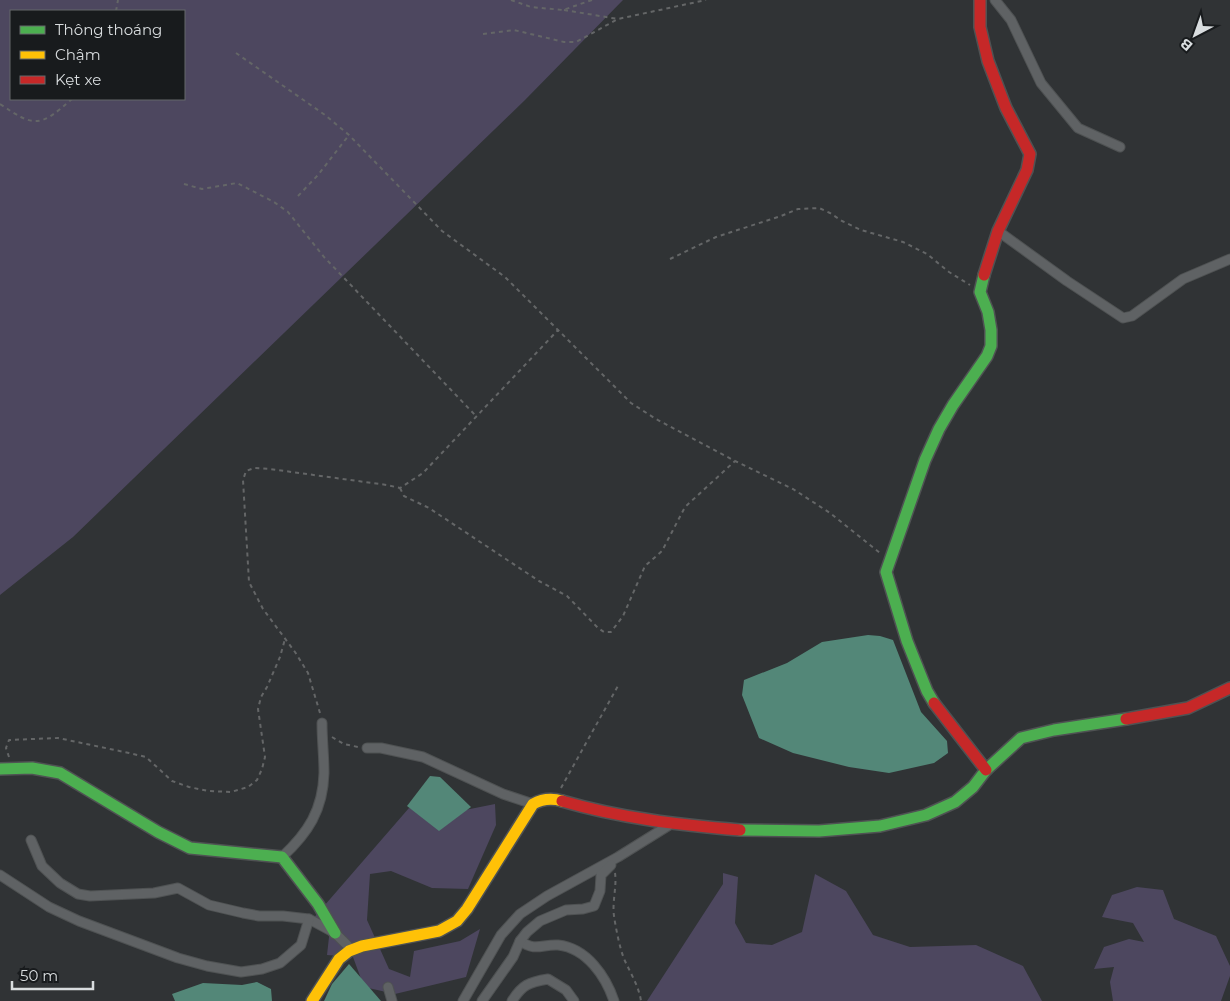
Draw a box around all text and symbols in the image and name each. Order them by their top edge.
legend [10,10,185,100]
north arrow [1170,10,1220,60]
text: Thông thoáng [55,20,162,39]
text: B [1176,34,1196,55]
text: Chậm [55,45,101,64]
text: Kẹt xe [55,70,101,89]
scale bar [12,958,94,990]
text: 50 m [20,966,58,985]

